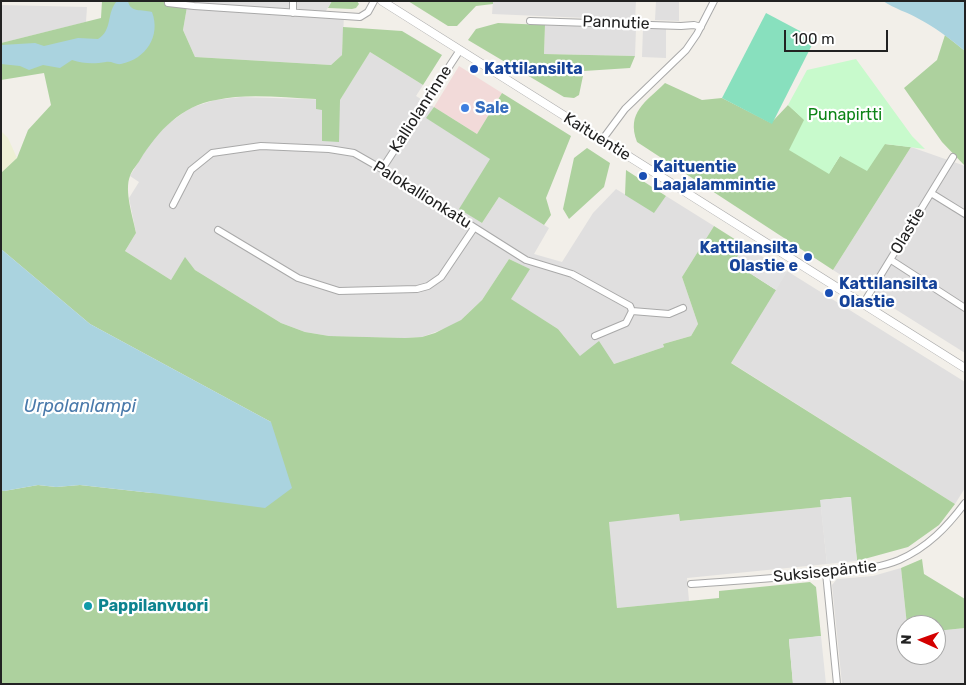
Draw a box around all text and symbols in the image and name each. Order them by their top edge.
street label: Pannutie [582,12,650,34]
scale bar [786,20,890,52]
text: 100 m [792,30,834,48]
place label: Kattilansilta [484,59,583,79]
street label: Kalliolanrinne [386,62,456,156]
marker: Kattilansilta [468,63,480,75]
place label: Sale [475,98,509,118]
marker: Sale [459,102,471,114]
park label: Punapirtti [808,105,882,125]
street label: Kaituentie [560,109,634,165]
street label: Palokallionkatu [369,157,475,233]
place label: Kaituentie Laajalammintie [653,157,776,195]
marker: Kaituentie Laajalammintie [637,170,649,182]
street label: Olastie [887,204,929,258]
place label: Kattilansilta Olastie e [699,238,798,276]
marker: Kattilansilta Olastie e [802,251,814,263]
place label: Kattilansilta Olastie [839,274,938,312]
marker: Kattilansilta Olastie [823,287,835,299]
water label: Urpolanlampi [24,396,136,418]
street label: Suksisepäntie [772,557,878,587]
place label: Pappilanvuori [98,596,208,616]
marker: Pappilanvuori [82,600,94,612]
north arrow [896,615,946,665]
text: N [898,634,915,645]

